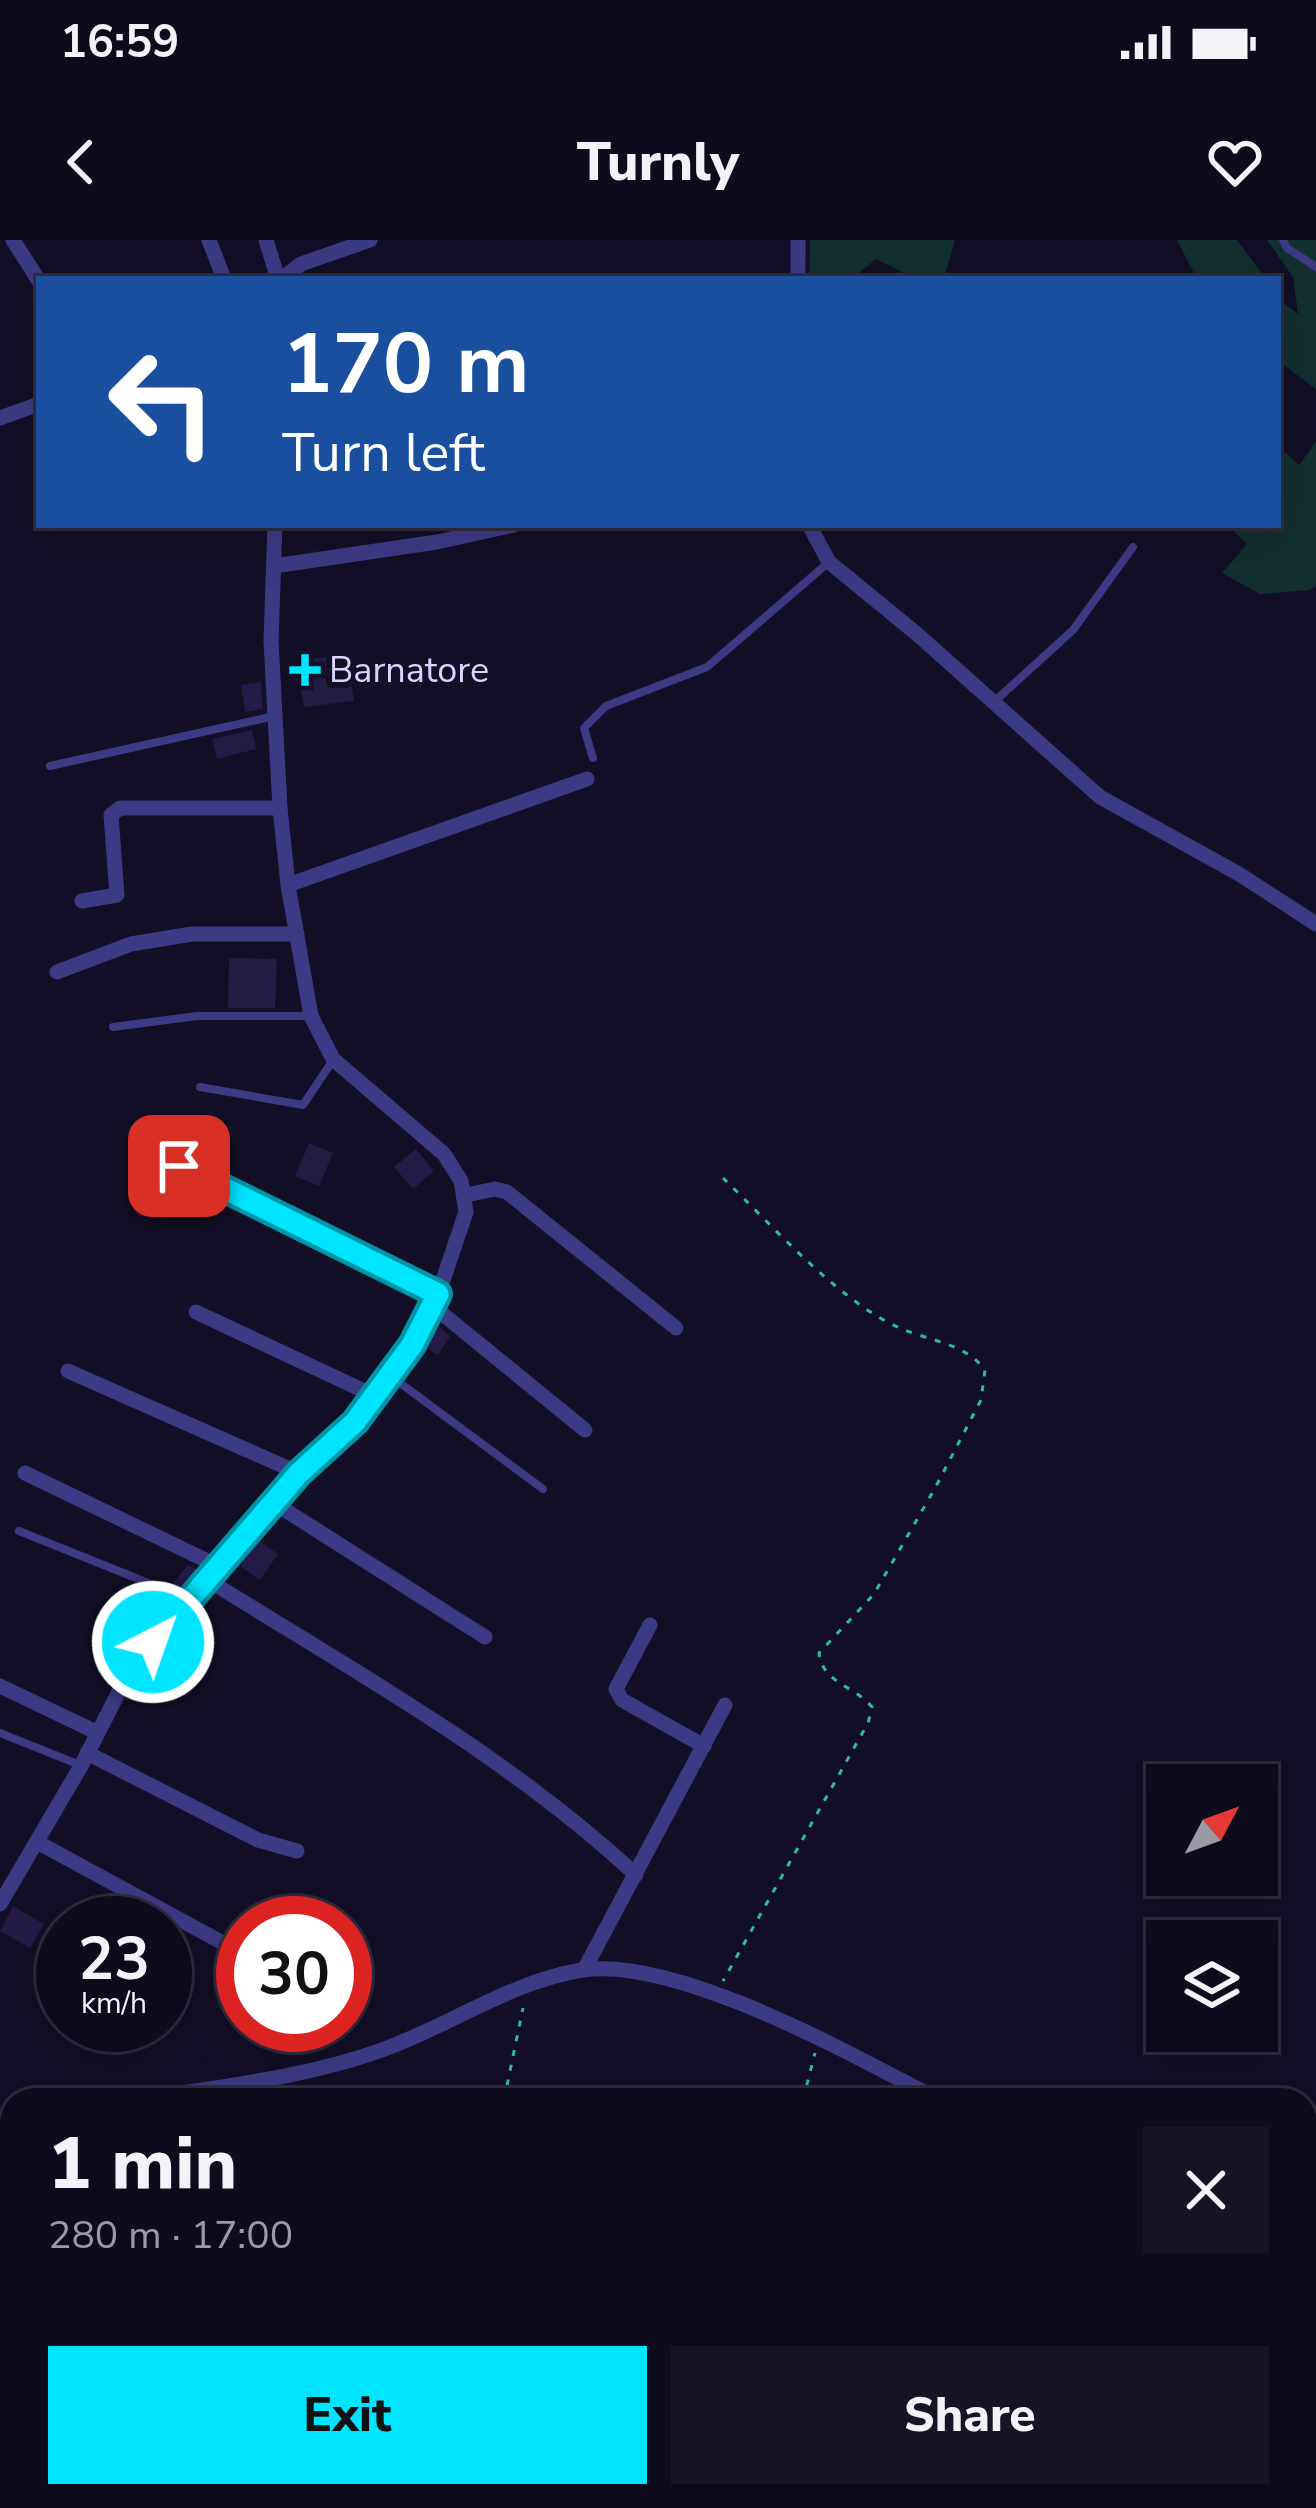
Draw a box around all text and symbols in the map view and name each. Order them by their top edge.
text: 16:59 [60,12,179,73]
text: Turnly [577,125,739,199]
icon: back [48,129,114,195]
icon: heart [1202,129,1268,195]
text: 170 m [282,307,530,422]
icon: left [84,324,240,480]
text: Turn left [282,416,485,490]
place label: Barnatore [329,646,489,695]
marker: Barnatore [292,657,318,683]
pin [128,1115,230,1217]
icon: arrive [146,1133,212,1199]
position arrow [90,1579,216,1705]
north arrow [1146,1764,1278,1896]
map controls [1146,1764,1278,2052]
speed limit sign: 30 [216,1896,372,2052]
text: 23 [78,1918,150,2000]
button: layers [1146,1920,1278,2052]
text: km/h [81,1983,147,2024]
text: 1 min [48,2115,237,2213]
button: close [1143,2127,1269,2253]
text: 280 m · 17:00 [48,2209,293,2262]
button: Exit [48,2346,647,2484]
button: Share [671,2346,1269,2484]

